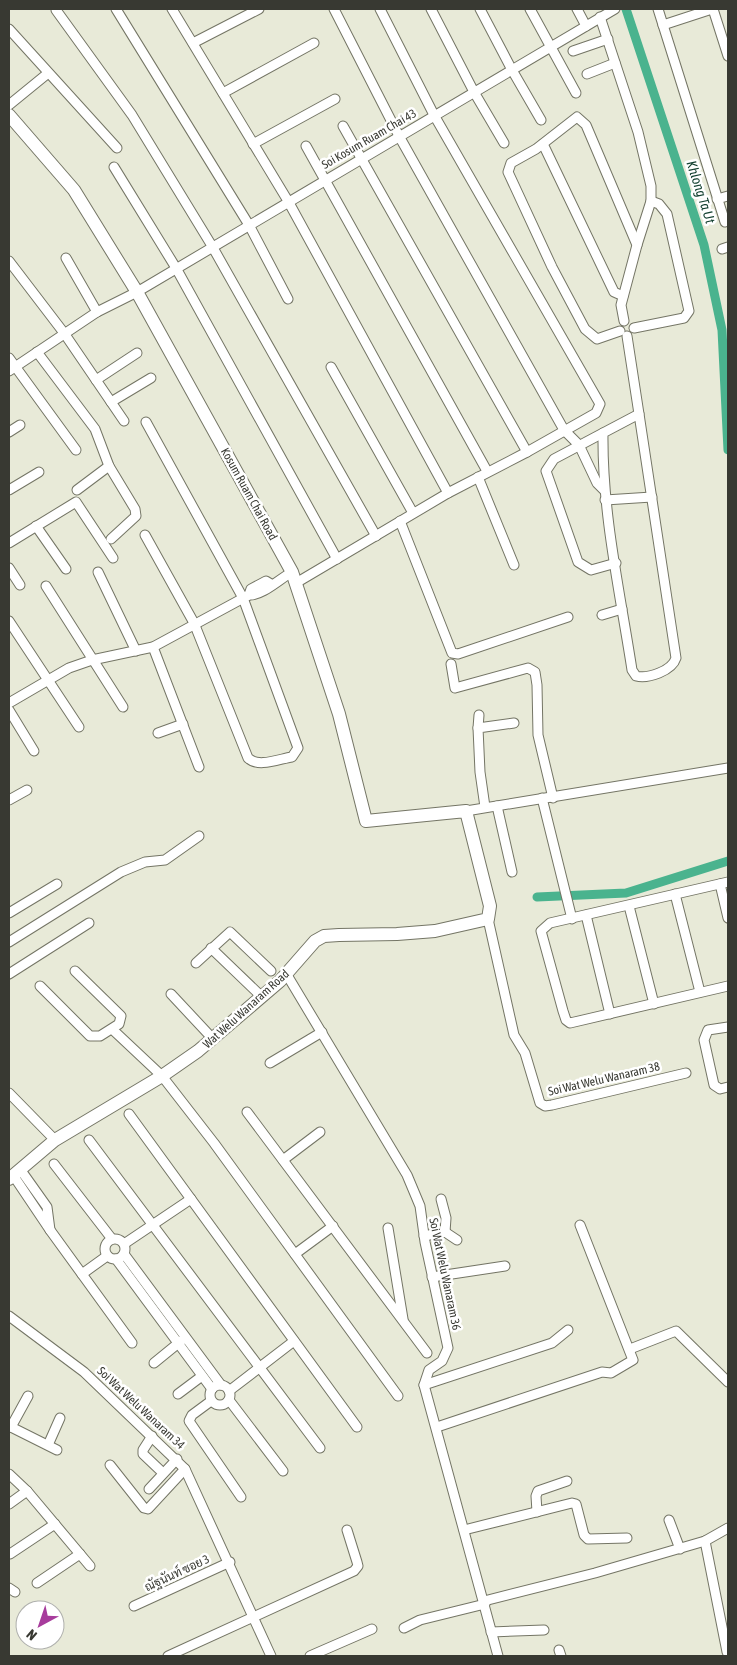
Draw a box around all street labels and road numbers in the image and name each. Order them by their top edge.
street label: Soi Kosum Ruam Chai 43 [319,106,419,172]
street label: Kosum Ruam Chai Road [218,445,280,543]
street label: Wat Welu Wanaram Road [200,967,292,1051]
street label: Soi Wat Welu Wanaram 38 [547,1059,662,1099]
street label: Soi Wat Welu Wanaram 36 [426,1217,464,1332]
street label: Soi Wat Welu Wanaram 34 [94,1364,188,1452]
street label: ณัฐนันท์ ซอย 3 [142,1551,212,1595]

